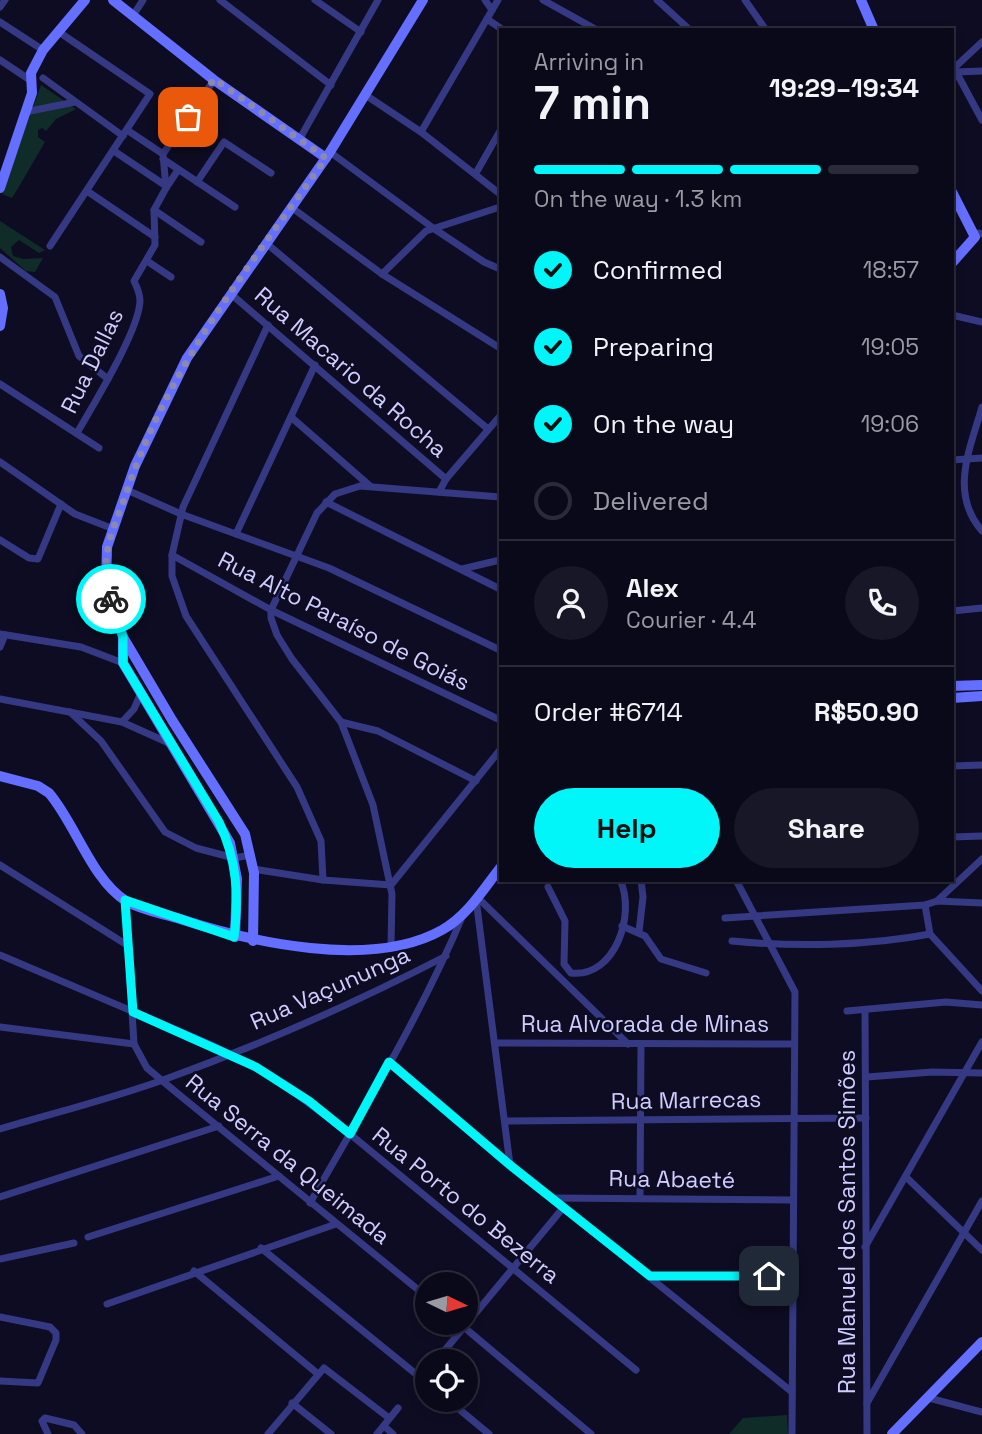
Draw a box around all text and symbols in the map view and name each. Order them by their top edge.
text: Arriving in [534,47,644,77]
text: 19:29–19:34 [769,71,919,105]
text: 7 min [534,74,651,132]
pin [158,87,218,147]
icon: bag [169,98,207,136]
text: On the way · 1.3 km [534,184,742,214]
icon: check [534,251,572,289]
text: Confirmed [593,253,723,287]
text: 18:57 [863,255,919,285]
street label: Rua Macario da Rocha [248,280,454,464]
street label: Rua Dallas [54,304,130,418]
icon: check [534,328,572,366]
text: Preparing [593,330,714,364]
text: 19:05 [861,332,919,362]
icon: check [534,405,572,443]
text: On the way [593,407,734,441]
text: 19:06 [861,409,919,439]
text: Delivered [593,484,709,518]
street label: Rua Alto Paraíso de Goiás [213,544,475,698]
courier [76,564,146,634]
button: person [534,566,608,640]
button: phone [845,566,919,640]
text: Alex [626,571,679,605]
icon: bike [92,580,130,618]
text: Courier · 4.4 [626,605,756,635]
text: Order #6714 [534,695,683,729]
text: R$50.90 [814,695,919,729]
button: Help [534,788,720,868]
button: Share [734,788,919,868]
street label: Rua Vaçununga [245,939,415,1037]
street label: Rua Alvorada de Minas [521,1009,769,1039]
street label: Rua Manuel dos Santos Simões [832,1050,862,1394]
street label: Rua Serra da Queimada [180,1067,396,1251]
street label: Rua Marrecas [611,1084,761,1116]
street label: Rua Porto do Bezerra [366,1120,566,1290]
street label: Rua Abaeté [608,1163,736,1195]
pin [739,1246,799,1306]
icon: home [750,1257,788,1295]
north arrow [415,1272,478,1335]
map controls [415,1272,478,1412]
button: locate [415,1349,478,1412]

